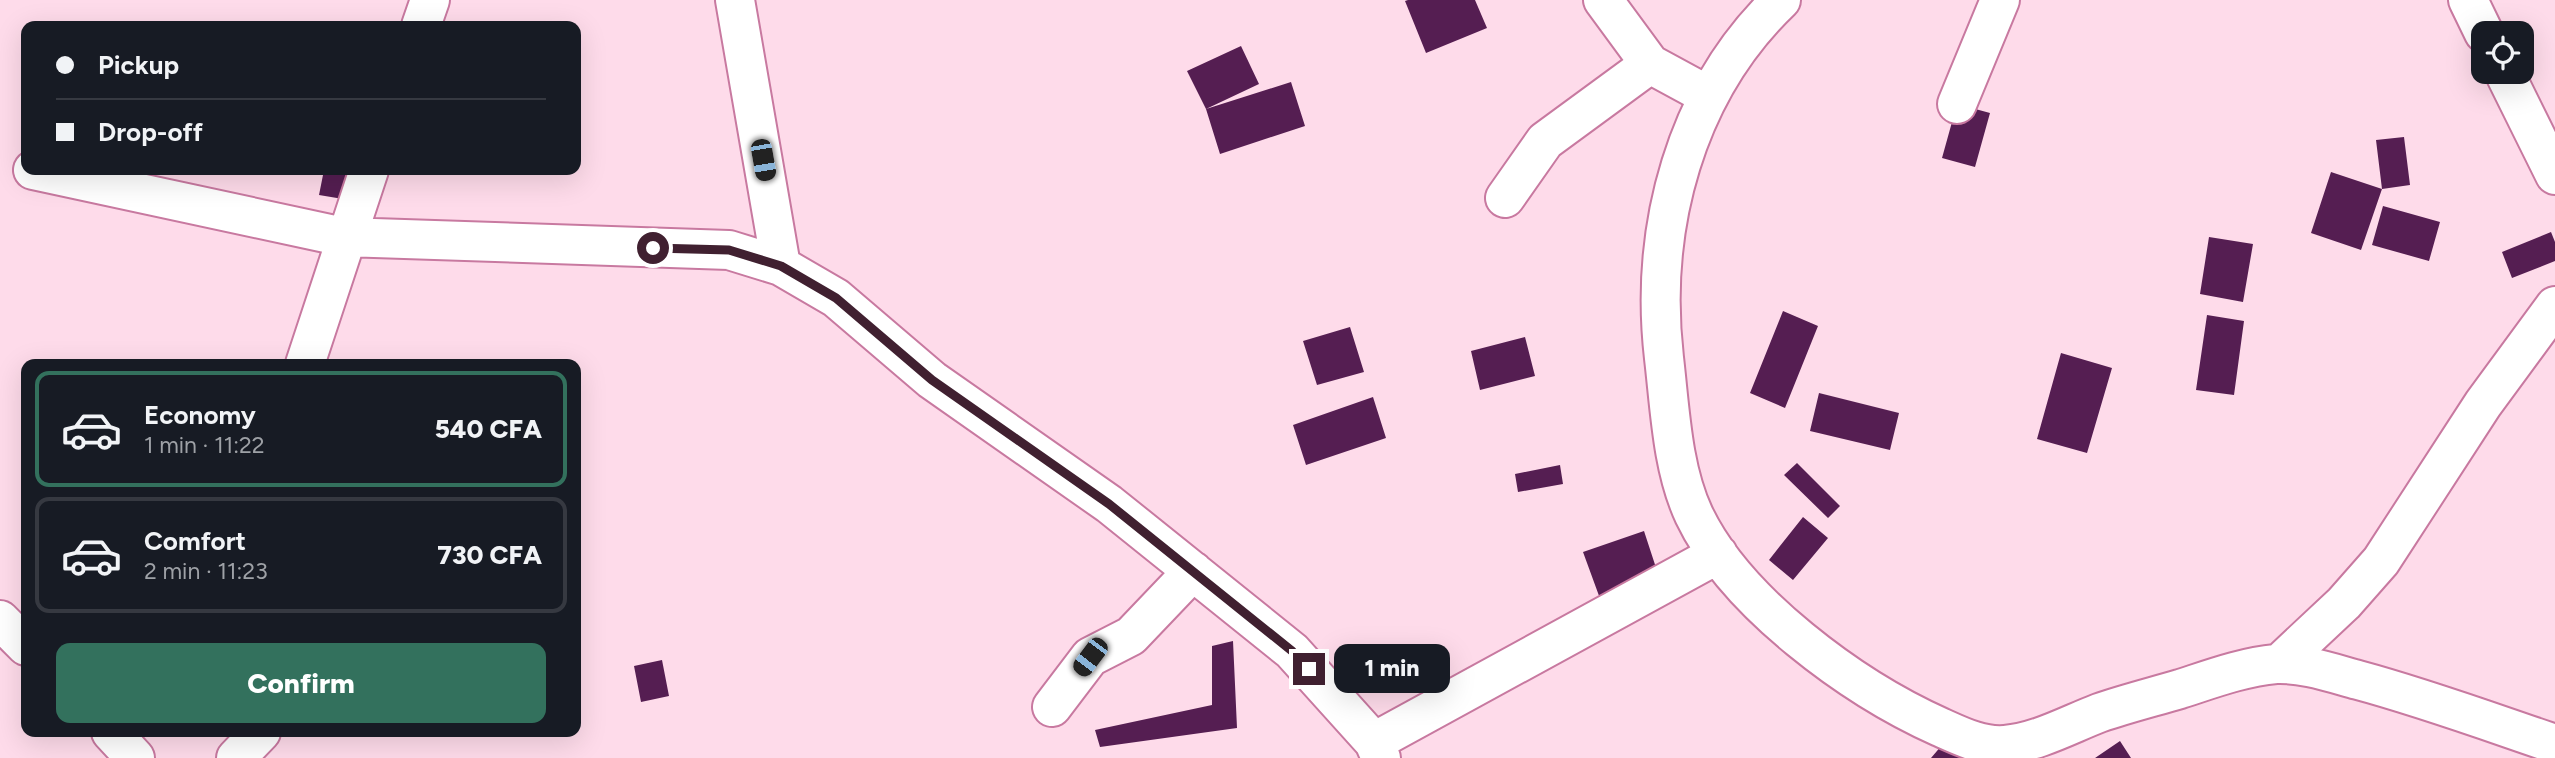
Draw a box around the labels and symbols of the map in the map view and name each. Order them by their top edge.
car [750,137,777,183]
route start [637,232,669,264]
car [1069,634,1112,680]
callout: 1 min [1334,644,1449,694]
route end [1293,653,1325,685]

